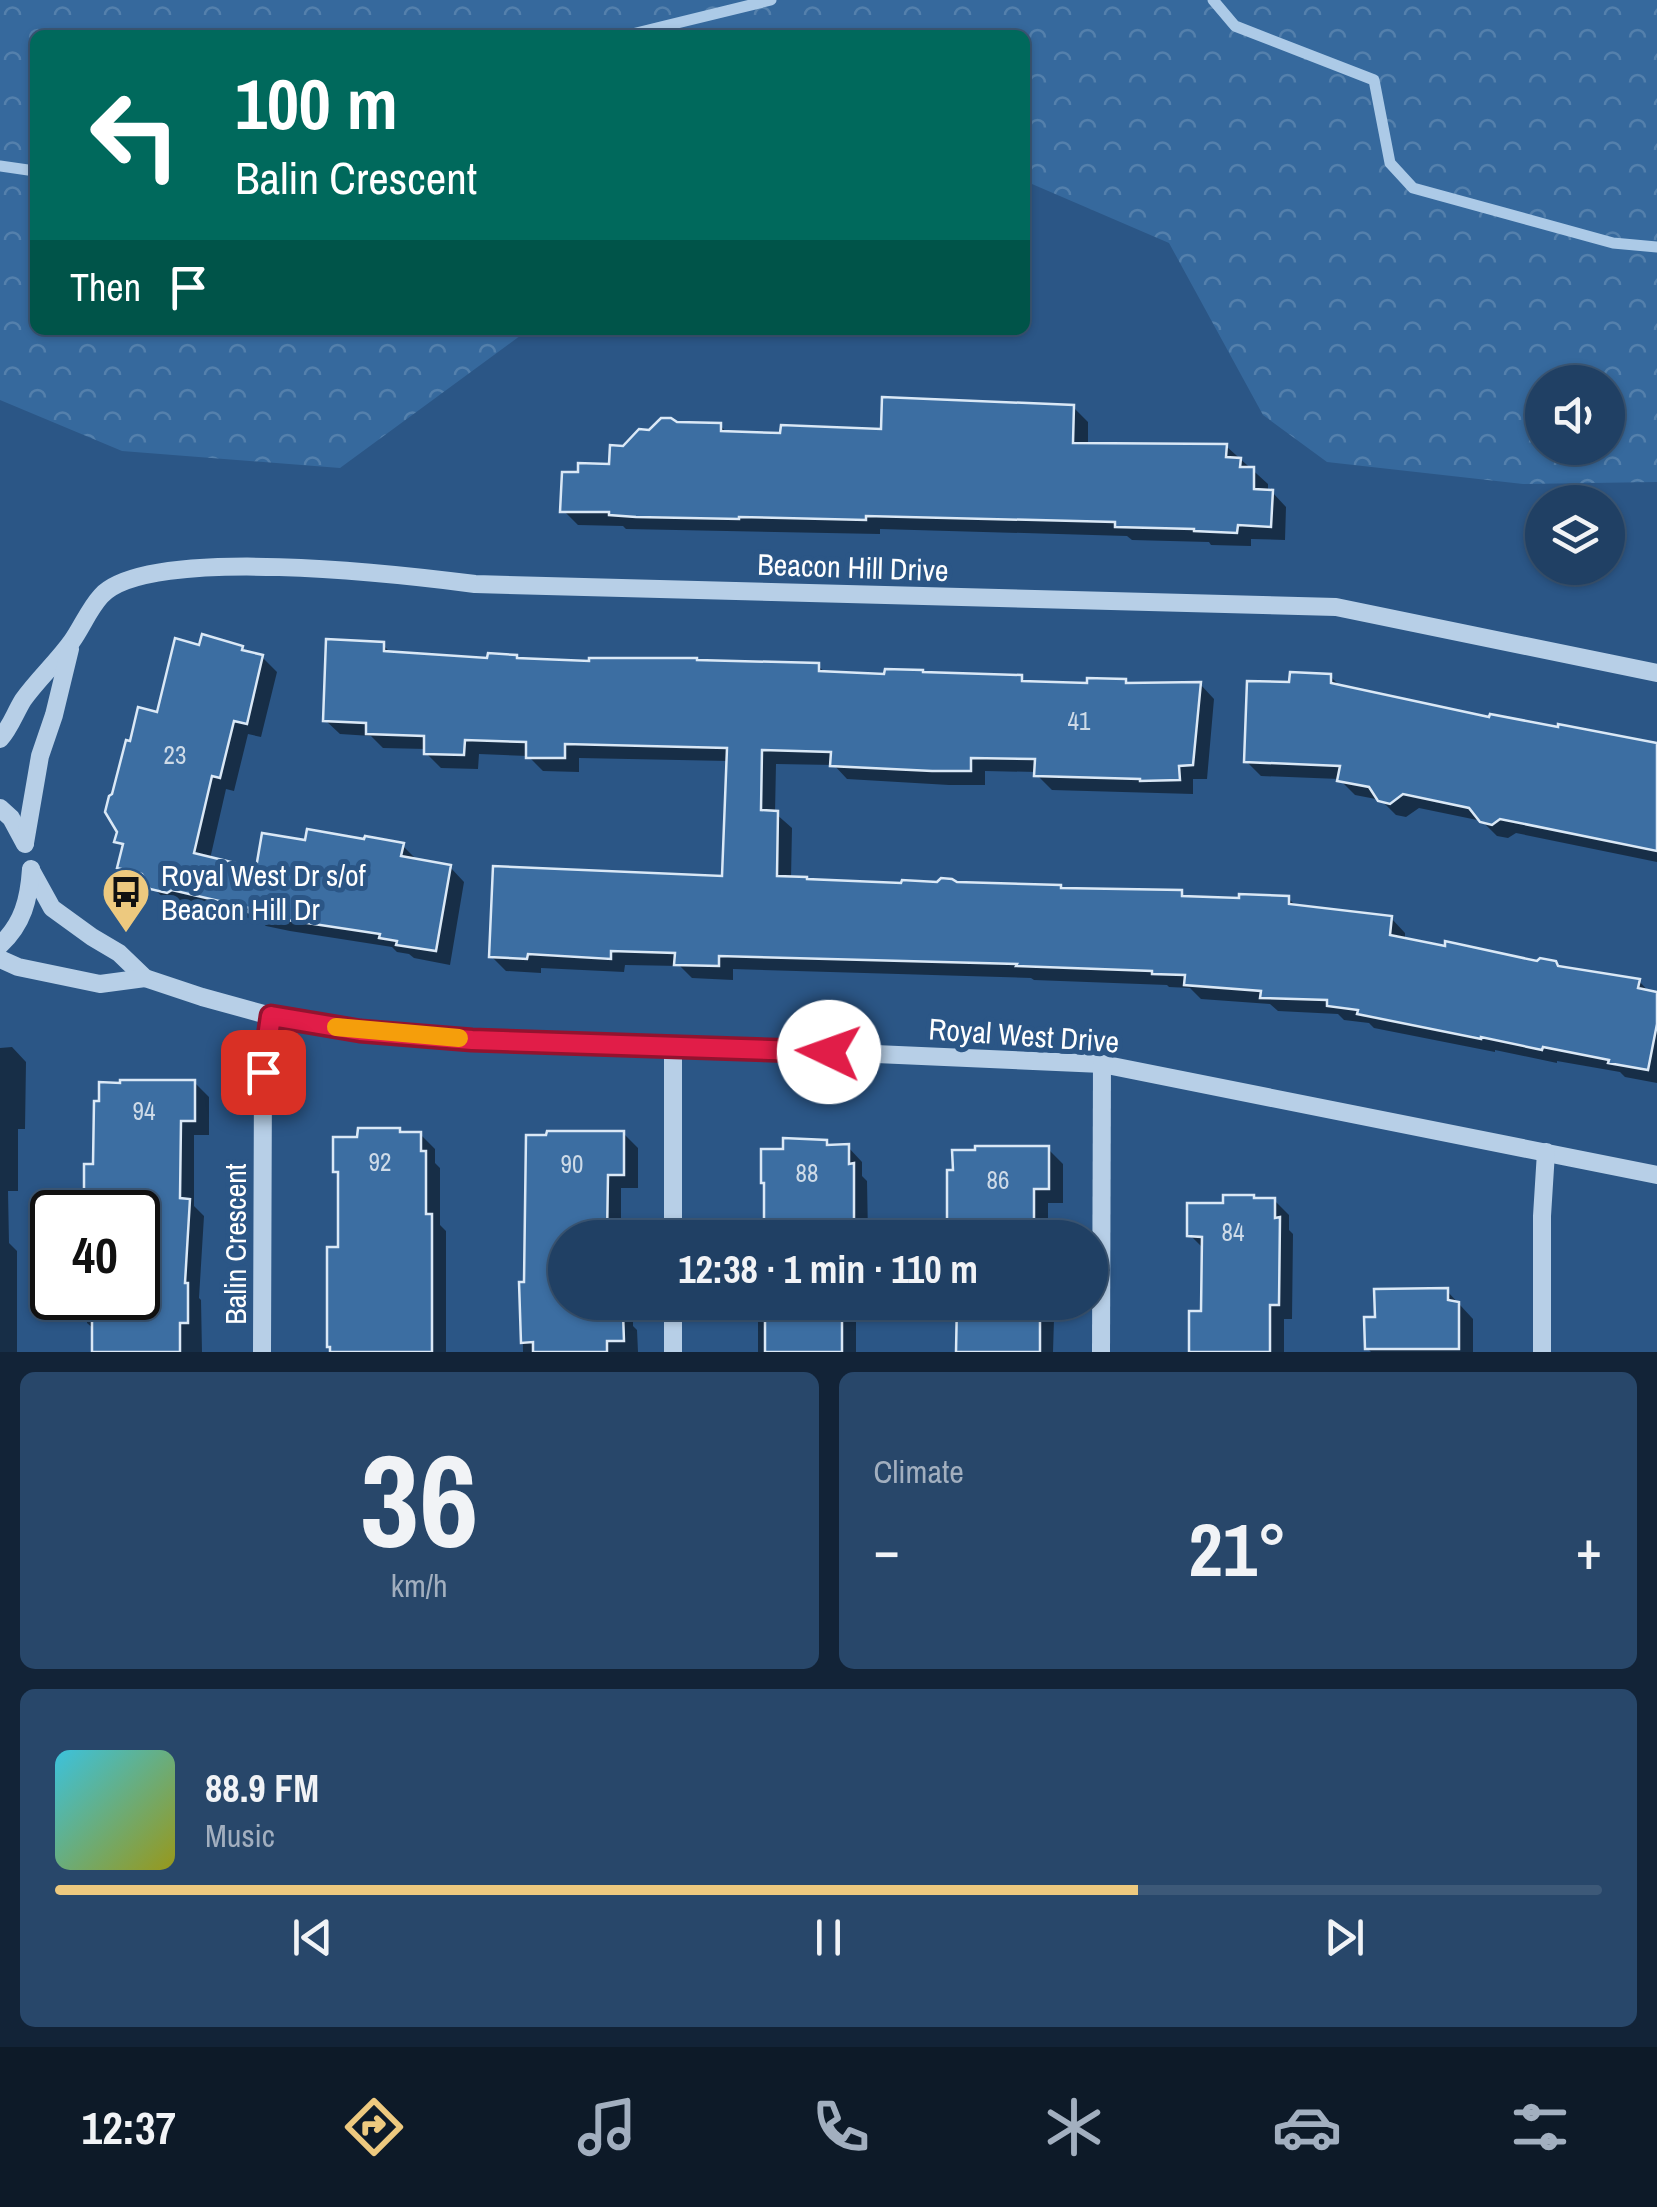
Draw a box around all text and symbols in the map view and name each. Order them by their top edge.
text: 100 m [235,57,398,151]
icon: left [70,70,200,200]
text: Balin Crescent [235,147,477,208]
icon: arrive [161,260,216,315]
text: Then [70,262,141,313]
map controls [1525,365,1625,585]
button: sound [1525,365,1625,465]
button: layers [1525,485,1625,585]
street label: Beacon Hill Drive [757,544,949,590]
house number: 41 [1068,704,1091,738]
house number: 23 [164,738,186,772]
place label: Royal West Dr s/of Beacon Hill Dr [161,855,366,929]
bus stop icon: Royal West Dr s/of Beacon Hill Dr [100,866,152,934]
position arrow [777,1000,881,1104]
street label: Royal West Drive [927,1008,1121,1062]
pin [221,1030,306,1115]
icon: arrive [236,1045,291,1100]
house number: 94 [133,1094,155,1128]
house number: 92 [369,1145,391,1179]
house number: 90 [561,1147,583,1181]
house number: 88 [796,1156,818,1190]
street label: Balin Crescent [215,1163,255,1325]
house number: 86 [987,1163,1009,1197]
speed limit sign: 40 [30,1190,160,1320]
house number: 84 [1222,1215,1244,1249]
text: 12:38 · 1 min · 110 m [678,1244,978,1295]
text: 36 [360,1411,479,1587]
text: Climate [874,1450,964,1493]
text: 21° [1189,1498,1287,1599]
text: − [874,1512,900,1586]
text: + [1576,1512,1602,1586]
text: km/h [391,1564,448,1607]
text: 88.9 FM [205,1763,319,1814]
text: Music [205,1814,275,1857]
icon: previous [285,1910,340,1965]
icon: pause [801,1910,856,1965]
icon: next [1317,1910,1372,1965]
icon: directions [339,2092,409,2162]
icon: music [572,2092,642,2162]
icon: phone [806,2092,876,2162]
icon: climate [1039,2092,1109,2162]
icon: car [1272,2092,1342,2162]
icon: filters [1505,2092,1575,2162]
text: 12:37 [82,2097,176,2158]

